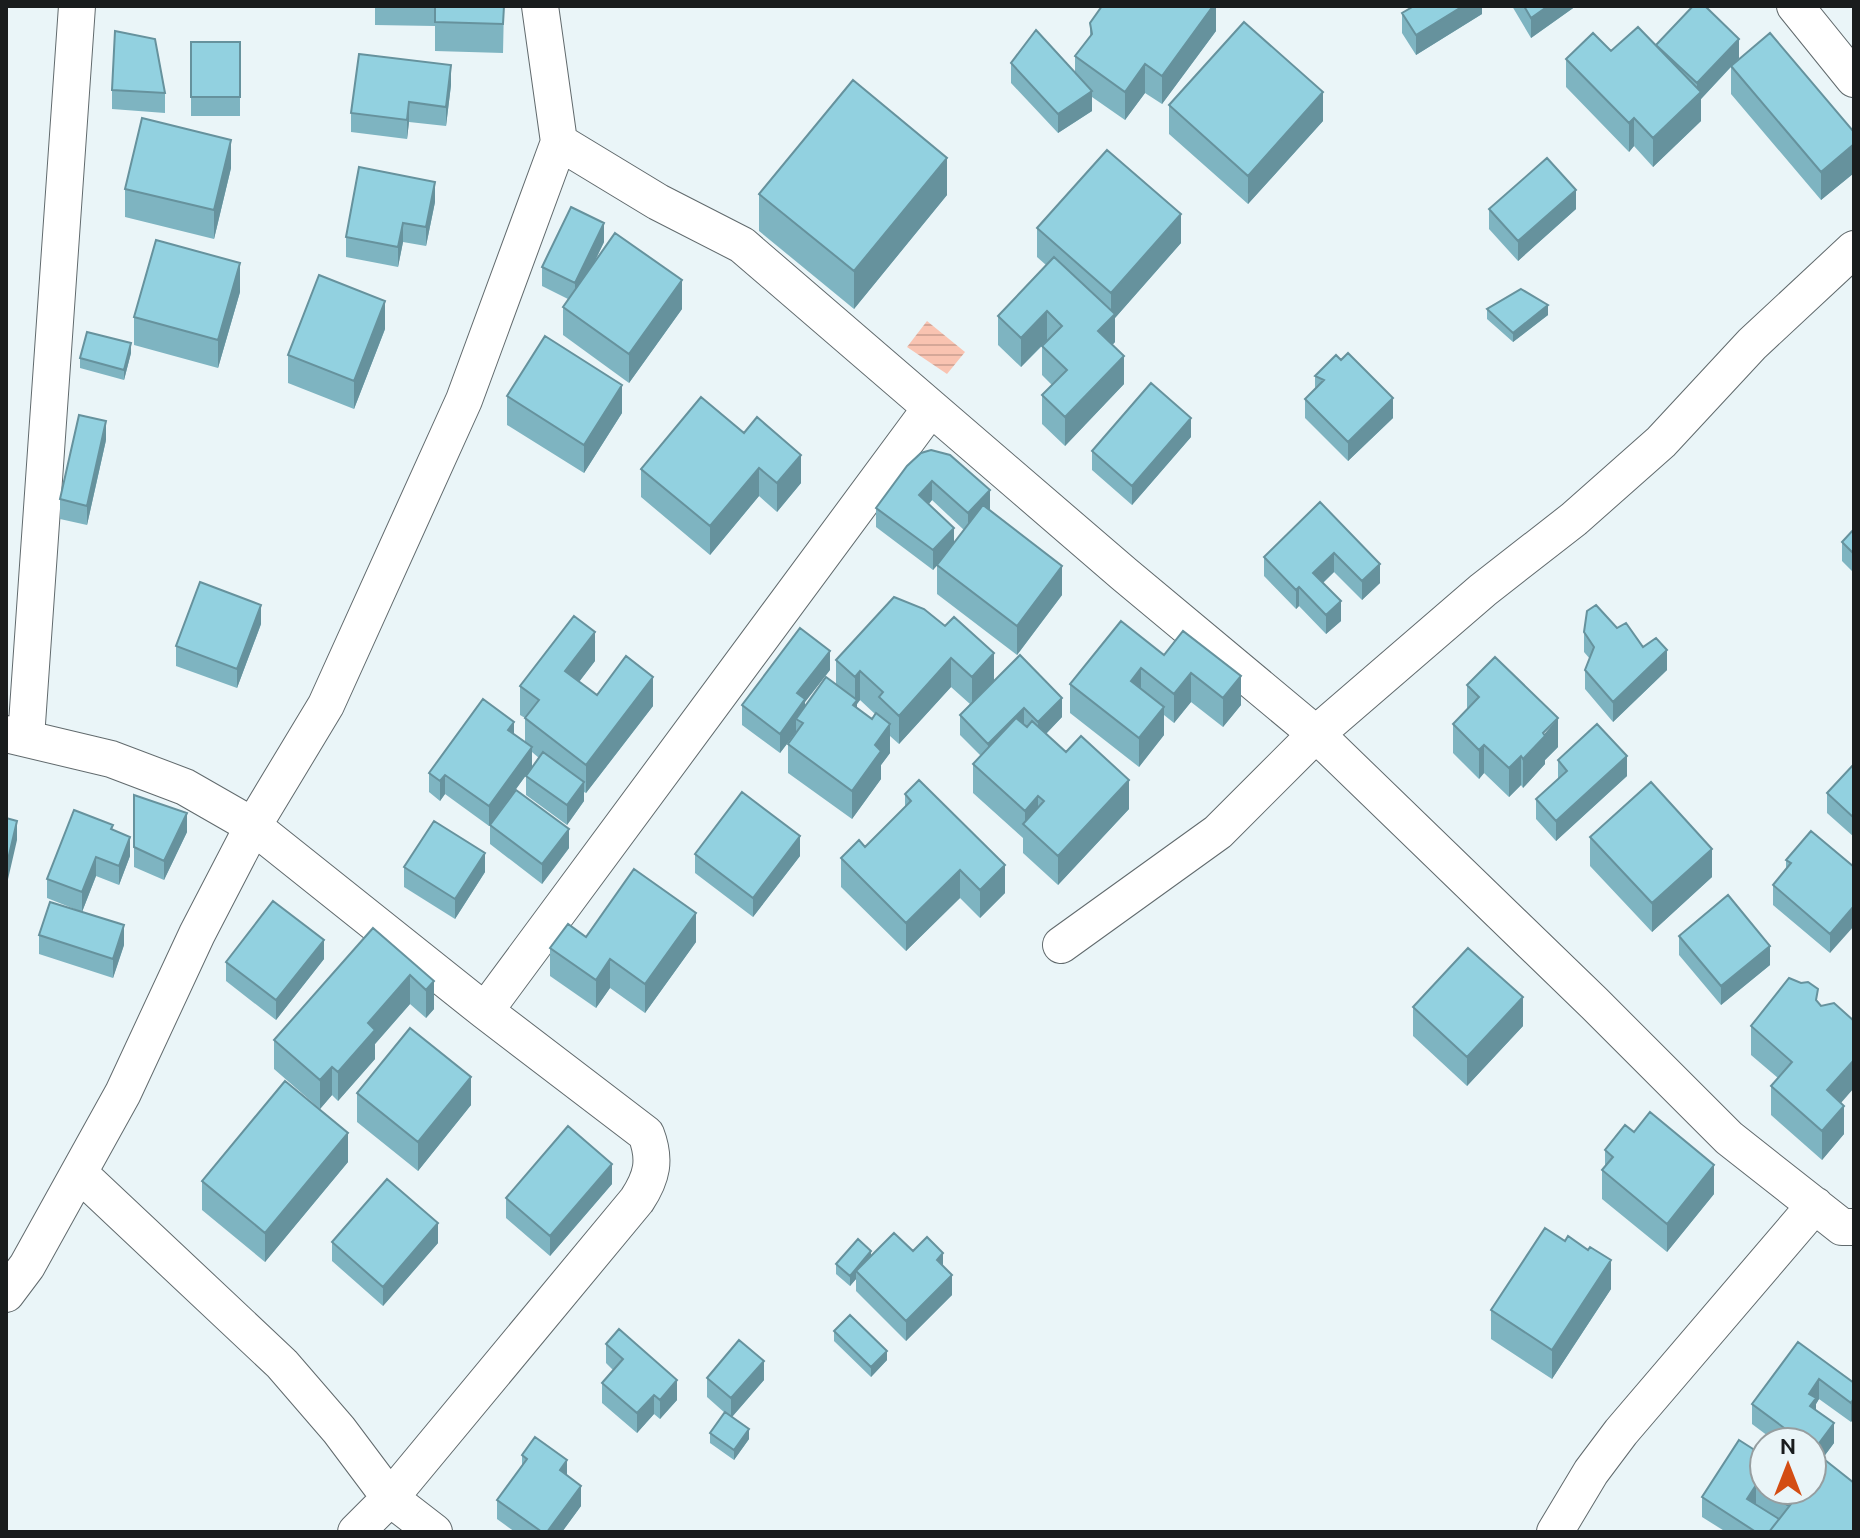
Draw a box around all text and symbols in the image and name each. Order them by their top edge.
north arrow [1748,1426,1828,1506]
text: N [1780,1433,1796,1458]

